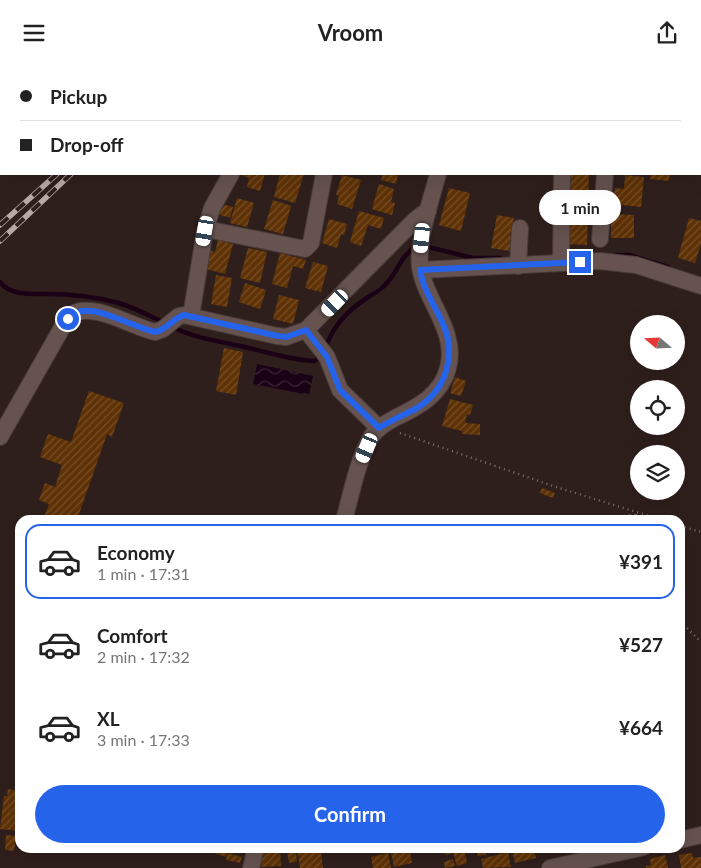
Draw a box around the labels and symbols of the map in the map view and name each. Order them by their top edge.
callout: 1 min [539,189,621,225]
car [195,215,214,247]
car [412,222,431,254]
route end [569,251,591,273]
car [319,287,350,319]
route start [57,308,79,330]
north arrow [630,315,685,370]
car [354,431,379,465]

